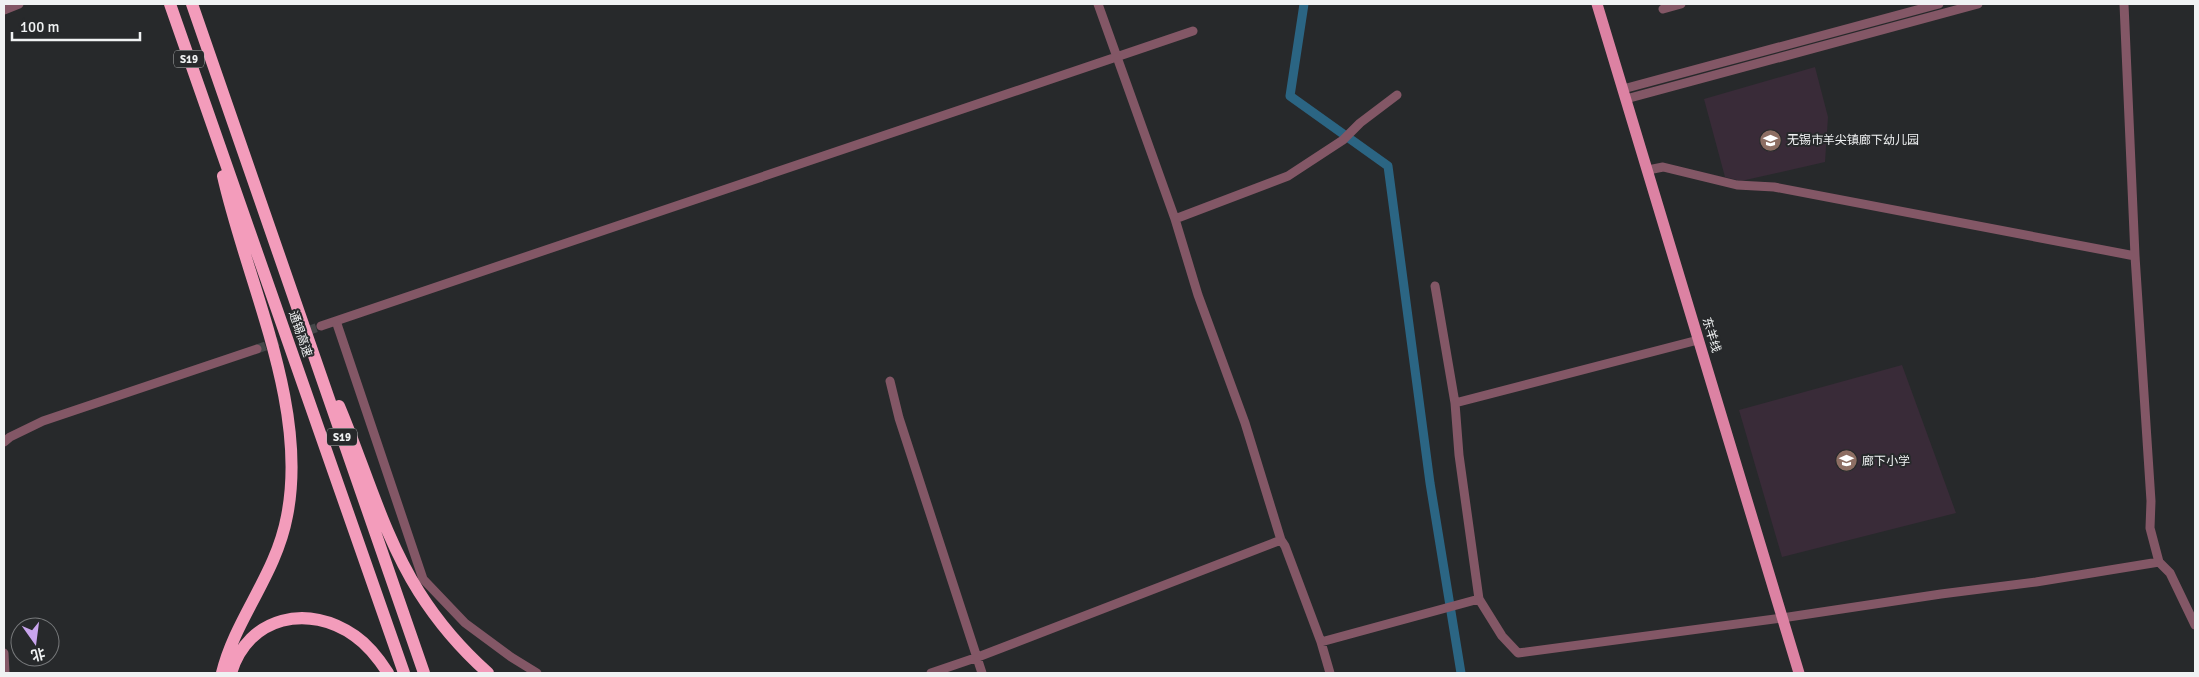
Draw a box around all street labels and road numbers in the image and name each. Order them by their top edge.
road number: S19 [174,51,204,68]
street label: 通锡高速 [285,309,315,359]
street label: 东羊线 [1699,316,1723,354]
road number: S19 [327,428,357,446]

